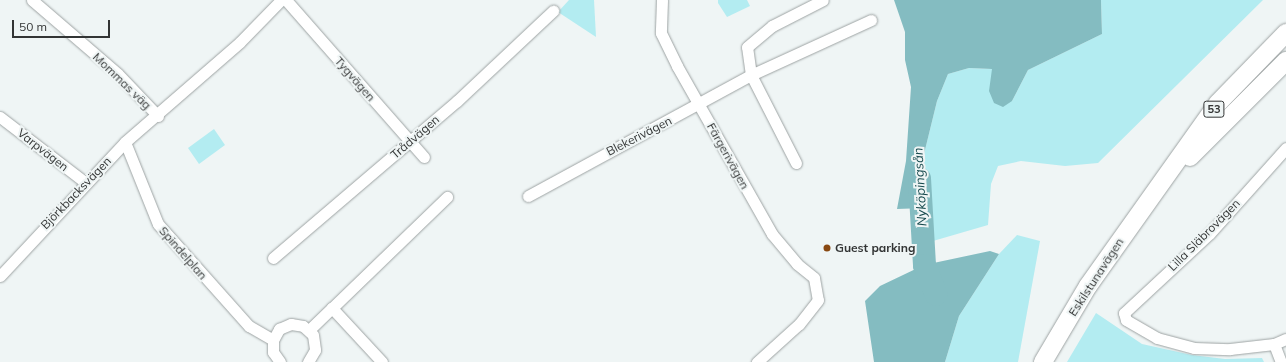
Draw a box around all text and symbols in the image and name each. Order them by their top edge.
scale bar [14,12,112,38]
text: 50 m [19,19,47,34]
street label: Mommas väg [90,50,154,112]
street label: Tygvägen [332,54,378,104]
road number: 53 [1203,100,1225,118]
street label: Trådvägen [388,112,442,162]
street label: Blekerivägen [604,113,674,159]
street label: Färgerivägen [704,120,752,192]
street label: Varpvägen [15,126,71,174]
water label: Nyköpingsån [910,147,930,227]
street label: Björkbacksvägen [38,154,114,232]
street label: Lilla Släbrovägen [1165,196,1243,274]
street label: Spindelplan [156,224,210,282]
street label: Eskilstunavägen [1065,235,1127,319]
place label: Guest parking [835,241,915,255]
marker: Guest parking [822,243,832,253]

